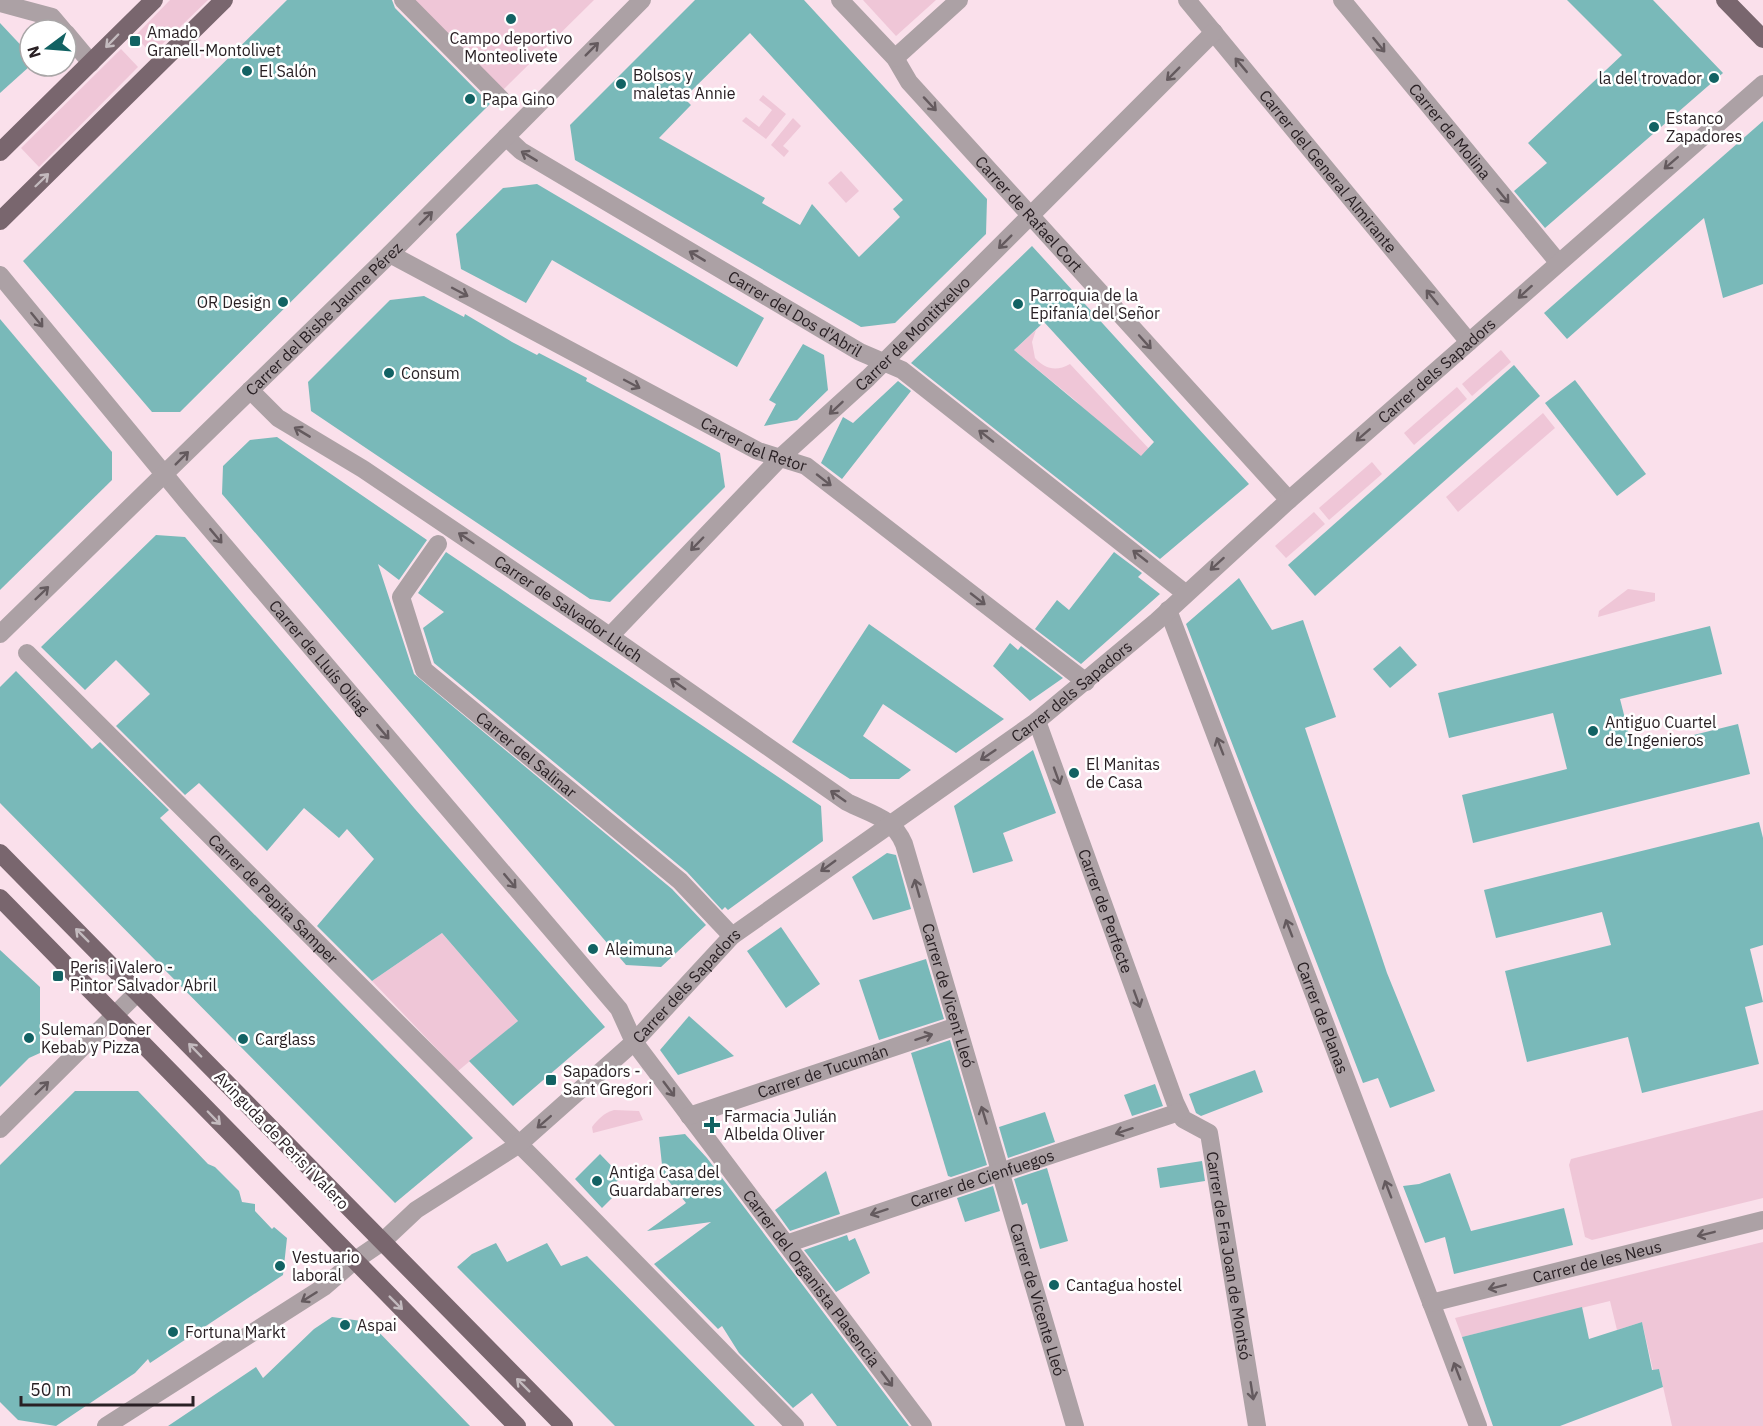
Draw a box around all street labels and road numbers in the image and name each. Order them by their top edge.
street label: Carrer de Molina [1405,79,1496,184]
street label: Carrer del General Almirante [1255,86,1401,257]
street label: Carrer de Rafael Cort [971,152,1087,276]
street label: Carrer del Bisbe Jaume Pérez [241,238,406,400]
street label: Carrer del Dos d'Abril [724,266,866,361]
street label: Carrer de Montitxelvo [851,272,974,395]
street label: Carrer dels Sapadors [1374,313,1500,428]
street label: Carrer del Retor [697,412,809,476]
street label: Carrer de Salvador Lluch [490,551,646,666]
street label: Carrer de Lluís Oliag [265,596,374,719]
street label: Carrer dels Sapadors [1007,636,1136,746]
street label: Carrer del Salinar [472,707,581,802]
street label: Carrer de Pepita Samper [204,830,343,968]
street label: Carrer de Perfecte [1074,846,1138,976]
street label: Carrer de Vicent Lleó [918,921,979,1070]
street label: Carrer dels Sapadors [628,923,744,1047]
street label: Carrer de Planas [1292,959,1353,1077]
street label: Carrer de Tucumán [755,1040,891,1102]
street label: Avinguda de Peris i Valero [211,1067,353,1213]
street label: Carrer de Cienfuegos [908,1145,1057,1212]
street label: Carrer de Fra Joan de Montsó [1202,1150,1256,1362]
street label: Carrer del Organista Plasencia [739,1186,885,1371]
street label: Carrer de Vicente Lleó [1006,1221,1070,1378]
street label: Carrer de les Neus [1530,1236,1663,1287]

